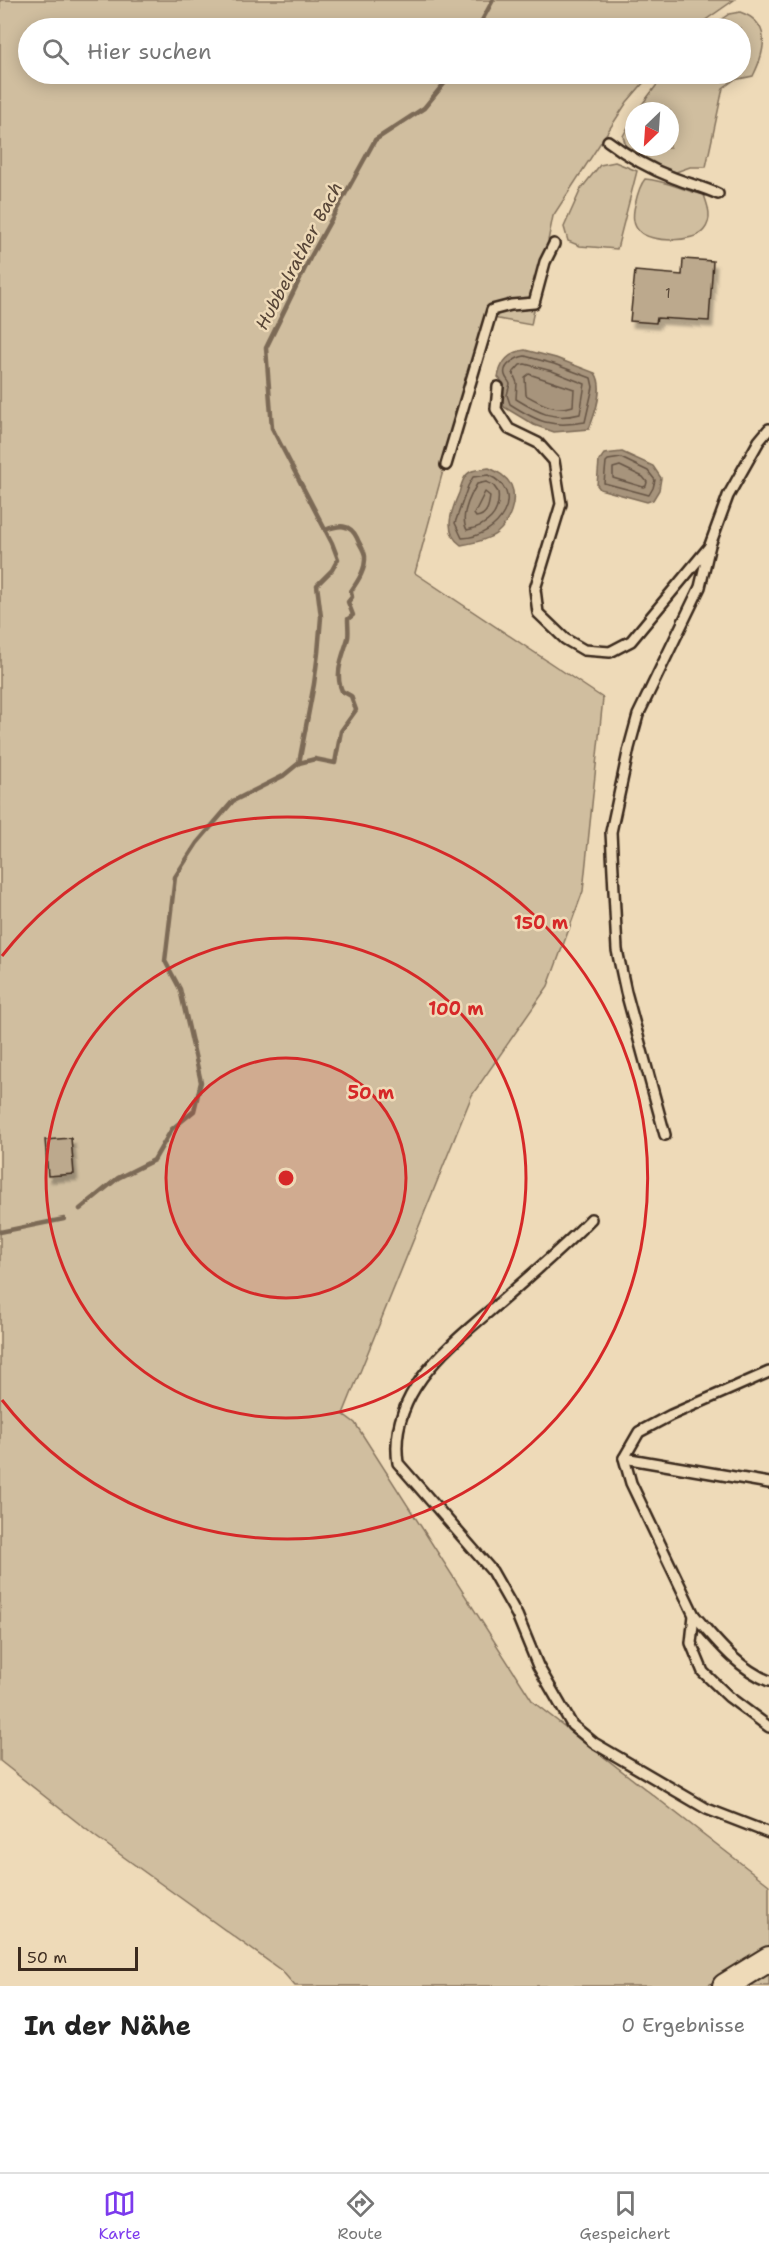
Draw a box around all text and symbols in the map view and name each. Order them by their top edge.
search box [18,18,751,84]
icon: search [39,35,72,68]
text: Hier suchen [87,37,212,66]
north arrow [625,102,679,156]
water label: Hubbelrather Bach [250,178,348,334]
house number: 1 [665,284,671,302]
text: 150 m [514,911,569,935]
text: 100 m [428,997,484,1021]
text: 50 m [348,1081,395,1105]
centre of rings [276,1168,296,1188]
scale bar [18,1944,138,1972]
text: 50 m [27,1947,67,1968]
text: In der Nähe [24,2008,191,2043]
text: 0 Ergebnisse [621,2012,745,2038]
tab: Karte [98,2187,141,2244]
tab: Route [338,2187,383,2244]
tab: Gespeichert [579,2187,671,2244]

